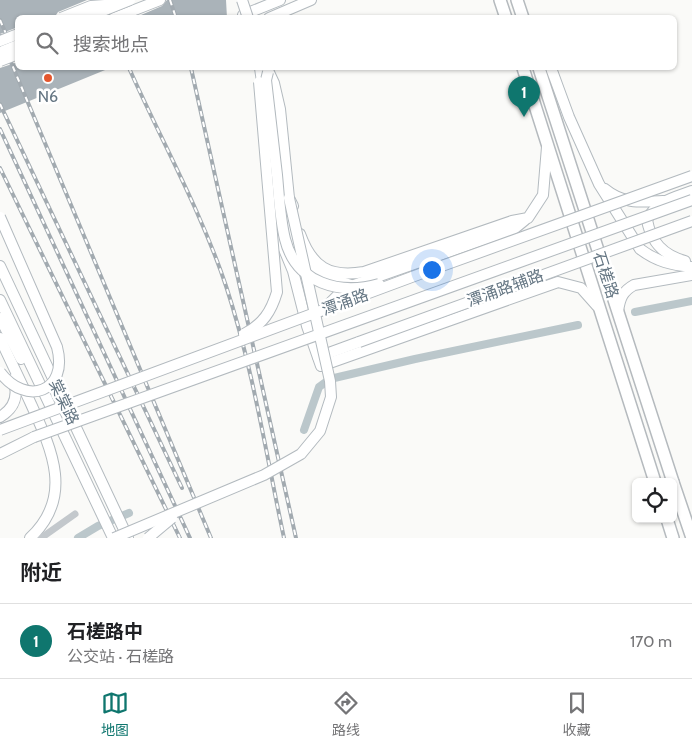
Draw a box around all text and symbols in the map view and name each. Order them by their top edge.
search box [15,15,677,70]
icon: search [33,29,61,57]
text: 搜索地点 [73,33,149,56]
marker: N6 [42,72,54,84]
pin: 1 [508,76,540,117]
place label: N6 [38,87,58,106]
street label: 石槎路 [590,249,622,301]
your location [419,257,445,283]
street label: 潭涌路辅路 [464,265,546,311]
street label: 潭涌路 [319,285,371,319]
street label: 棠棠路 [45,376,83,428]
map controls [632,478,677,523]
button: locate [632,478,677,523]
text: 附近 [20,560,62,585]
text: 石槎路中 [67,620,143,643]
text: 1 [33,632,39,651]
text: 170 m [630,632,672,651]
text: 公交站 · 石槎路 [67,647,174,666]
tab: 地图 [101,689,129,739]
tab: 路线 [332,689,360,739]
tab: 收藏 [563,689,591,739]

